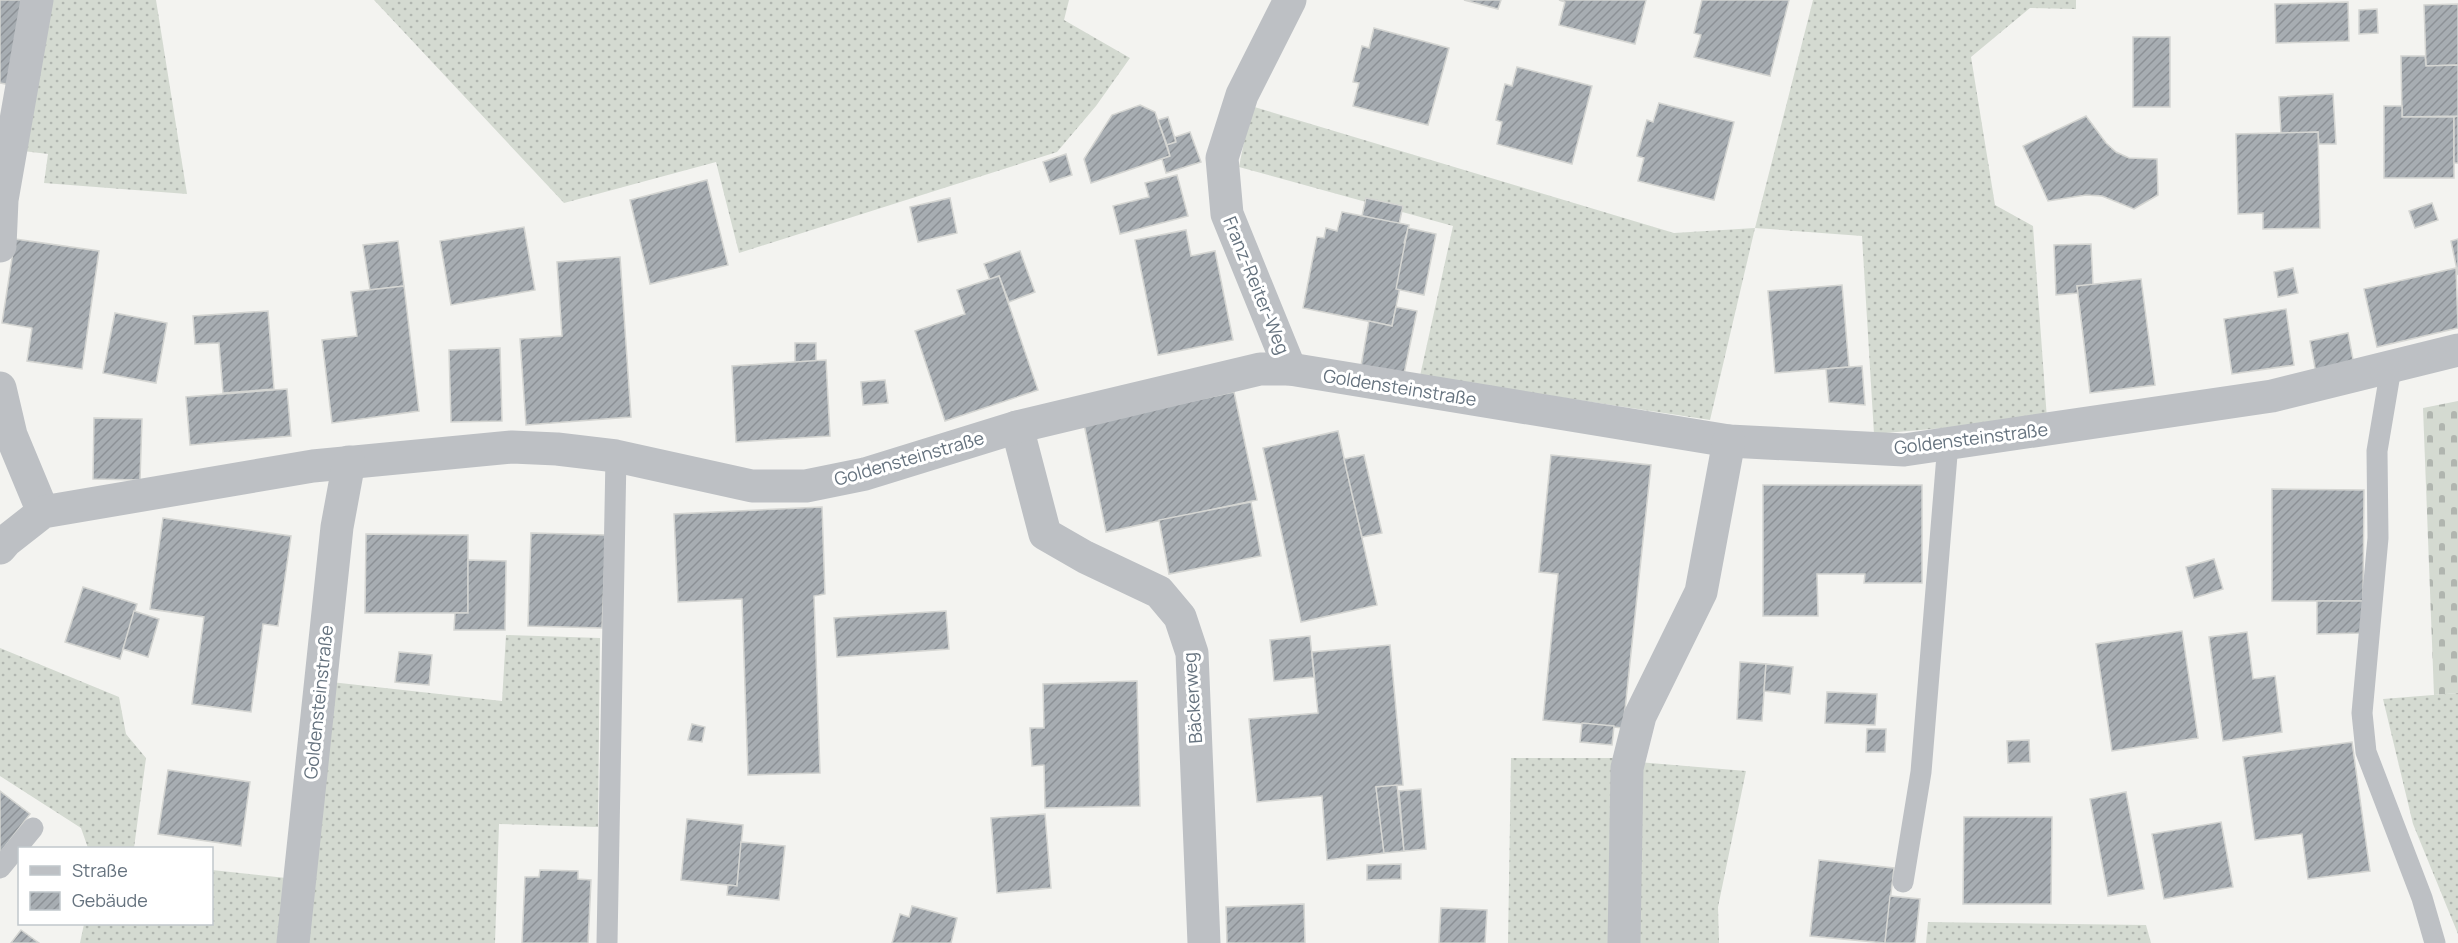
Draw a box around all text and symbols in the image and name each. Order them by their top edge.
street label: Franz-Reiter-Weg [1218,213,1296,357]
street label: Goldensteinstraße [1322,363,1478,411]
street label: Goldensteinstraße [1893,417,2049,459]
street label: Goldensteinstraße [831,425,987,491]
street label: Goldensteinstraße [298,624,338,780]
street label: Bäckerweg [1177,652,1207,744]
legend [18,847,213,925]
text: Straße [72,858,128,882]
text: Gebäude [72,888,148,912]

